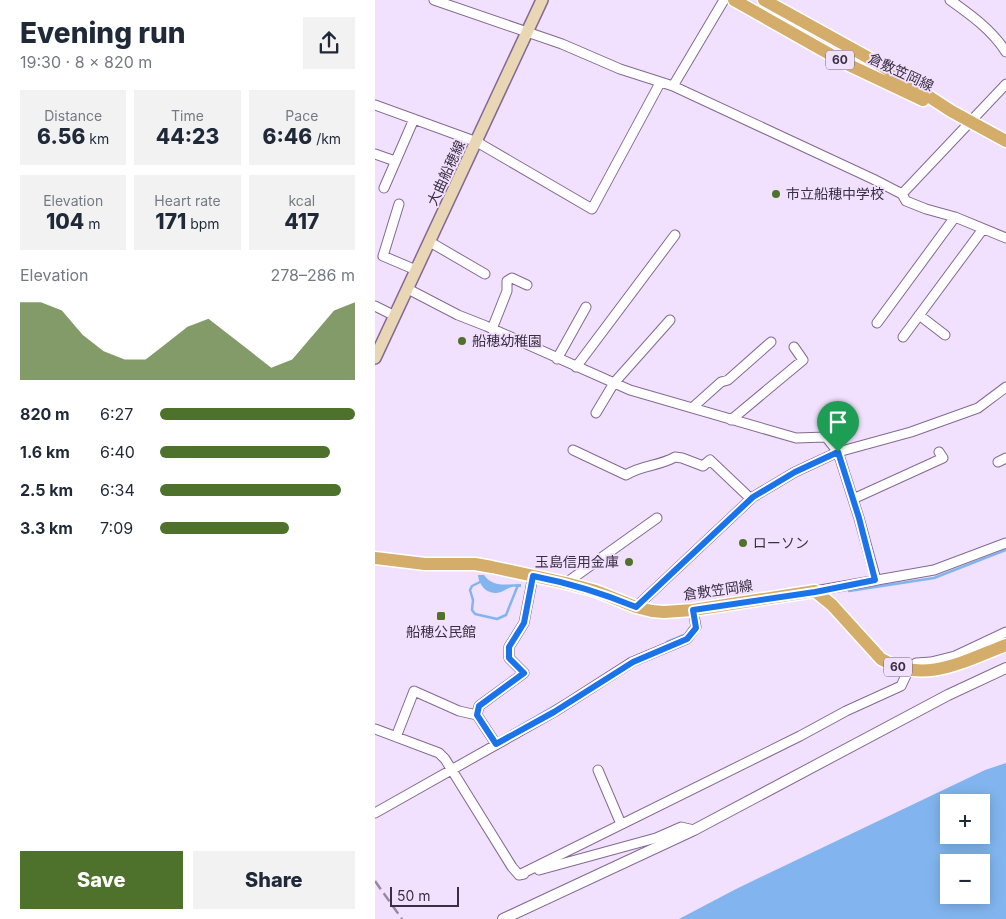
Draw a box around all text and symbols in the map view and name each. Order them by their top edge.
text: Evening run [20,16,186,50]
button: share [303,17,355,69]
street label: 倉敷笠岡線 [866,49,937,94]
road number: 60 [826,50,854,70]
text: 19:30 · 8 × 820 m [20,52,152,72]
text: Distance [44,107,102,124]
text: Time [171,107,204,124]
text: Pace [285,107,318,124]
text: 6.56 [37,124,85,149]
text: 44:23 [156,124,219,149]
text: 6:46 [263,124,312,149]
text: km [85,130,109,147]
text: /km [312,130,341,147]
street label: 大曲船穂線 [423,137,468,208]
place label: 市立船穂中学校 [786,185,884,202]
marker: 市立船穂中学校 [770,188,782,200]
text: Elevation [43,192,103,209]
text: Heart rate [154,192,221,209]
text: kcal [288,192,315,209]
text: 104 [46,209,84,234]
text: 171 [155,209,186,234]
text: 417 [284,209,319,234]
text: m [84,215,100,232]
text: bpm [186,215,220,232]
text: Elevation [20,265,89,285]
text: 278–286 m [270,265,355,285]
place label: 船穂幼稚園 [472,332,542,349]
marker: 船穂幼稚園 [456,335,468,347]
pin [817,401,859,452]
text: 820 m [20,404,70,424]
text: 6:27 [100,404,133,424]
icon: arrive [824,408,852,436]
text: 1.6 km [20,442,70,462]
text: 6:40 [100,442,135,462]
text: 2.5 km [20,480,73,500]
text: 6:34 [100,480,135,500]
text: 3.3 km [20,518,73,538]
text: 7:09 [100,518,133,538]
place label: ローソン [753,534,809,551]
marker: ローソン [737,537,749,549]
place label: 玉島信用金庫 [535,553,619,570]
marker: 玉島信用金庫 [623,556,635,568]
street label: 倉敷笠岡線 [682,576,754,603]
marker: 船穂公民館 [435,610,447,622]
place label: 船穂公民館 [406,623,476,640]
road number: 60 [884,658,912,676]
map controls [940,794,990,904]
button: + [940,794,990,844]
button: Save [20,851,183,909]
button: Share [193,851,355,909]
button: − [940,854,990,904]
scale bar [390,884,459,907]
text: 50 m [397,887,431,904]

